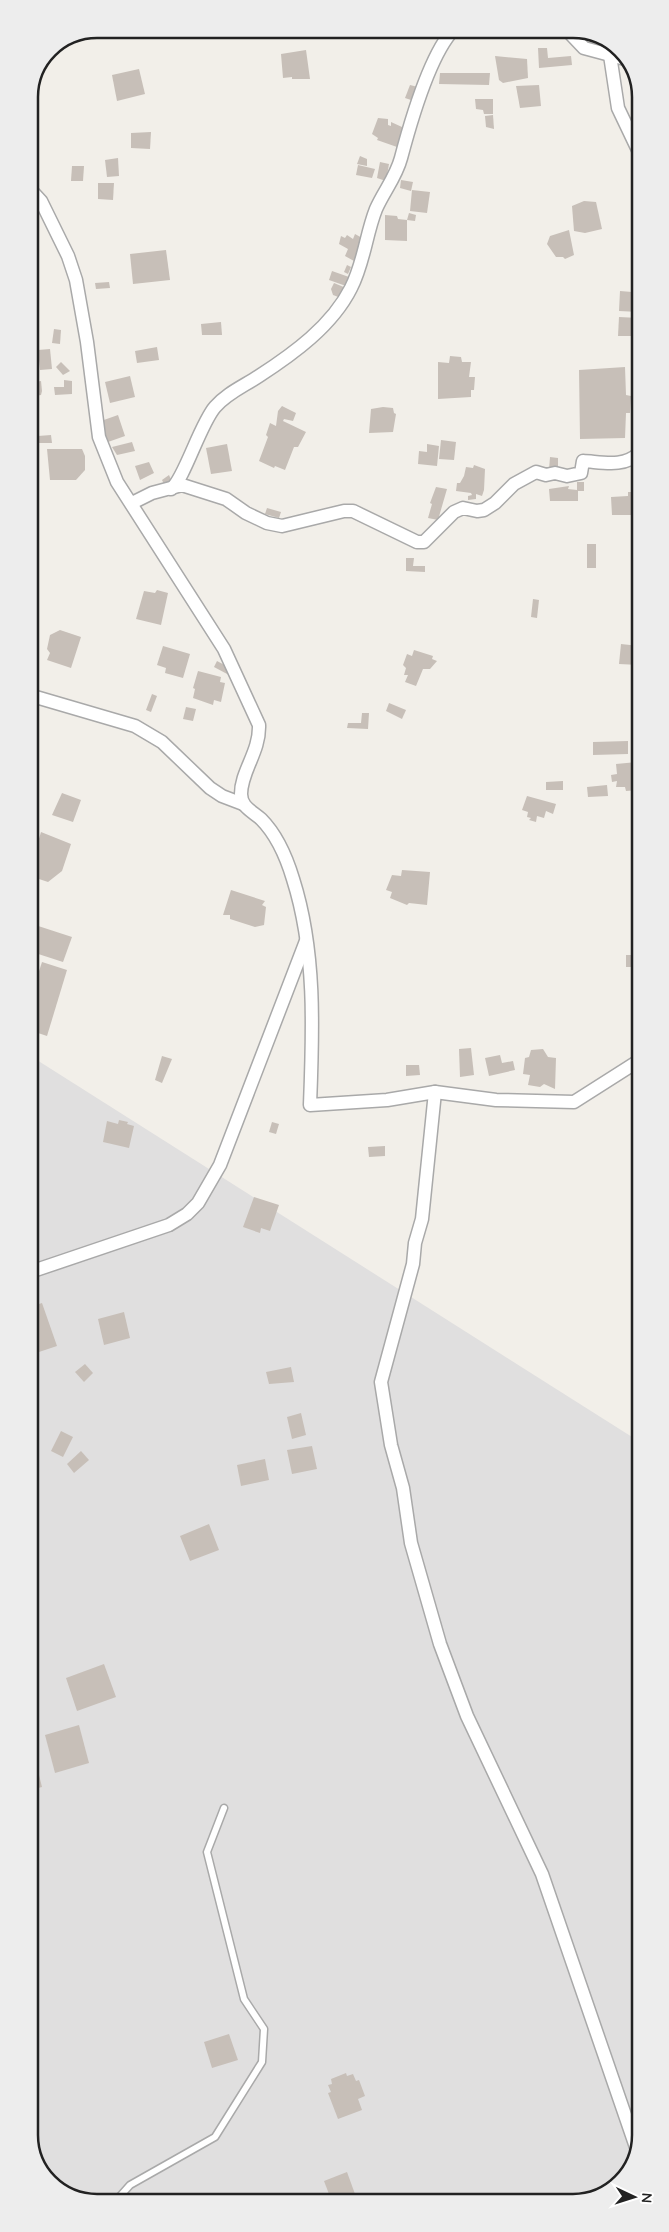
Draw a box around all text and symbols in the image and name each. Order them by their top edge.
north arrow [609,2172,659,2222]
text: N [638,2192,656,2204]

